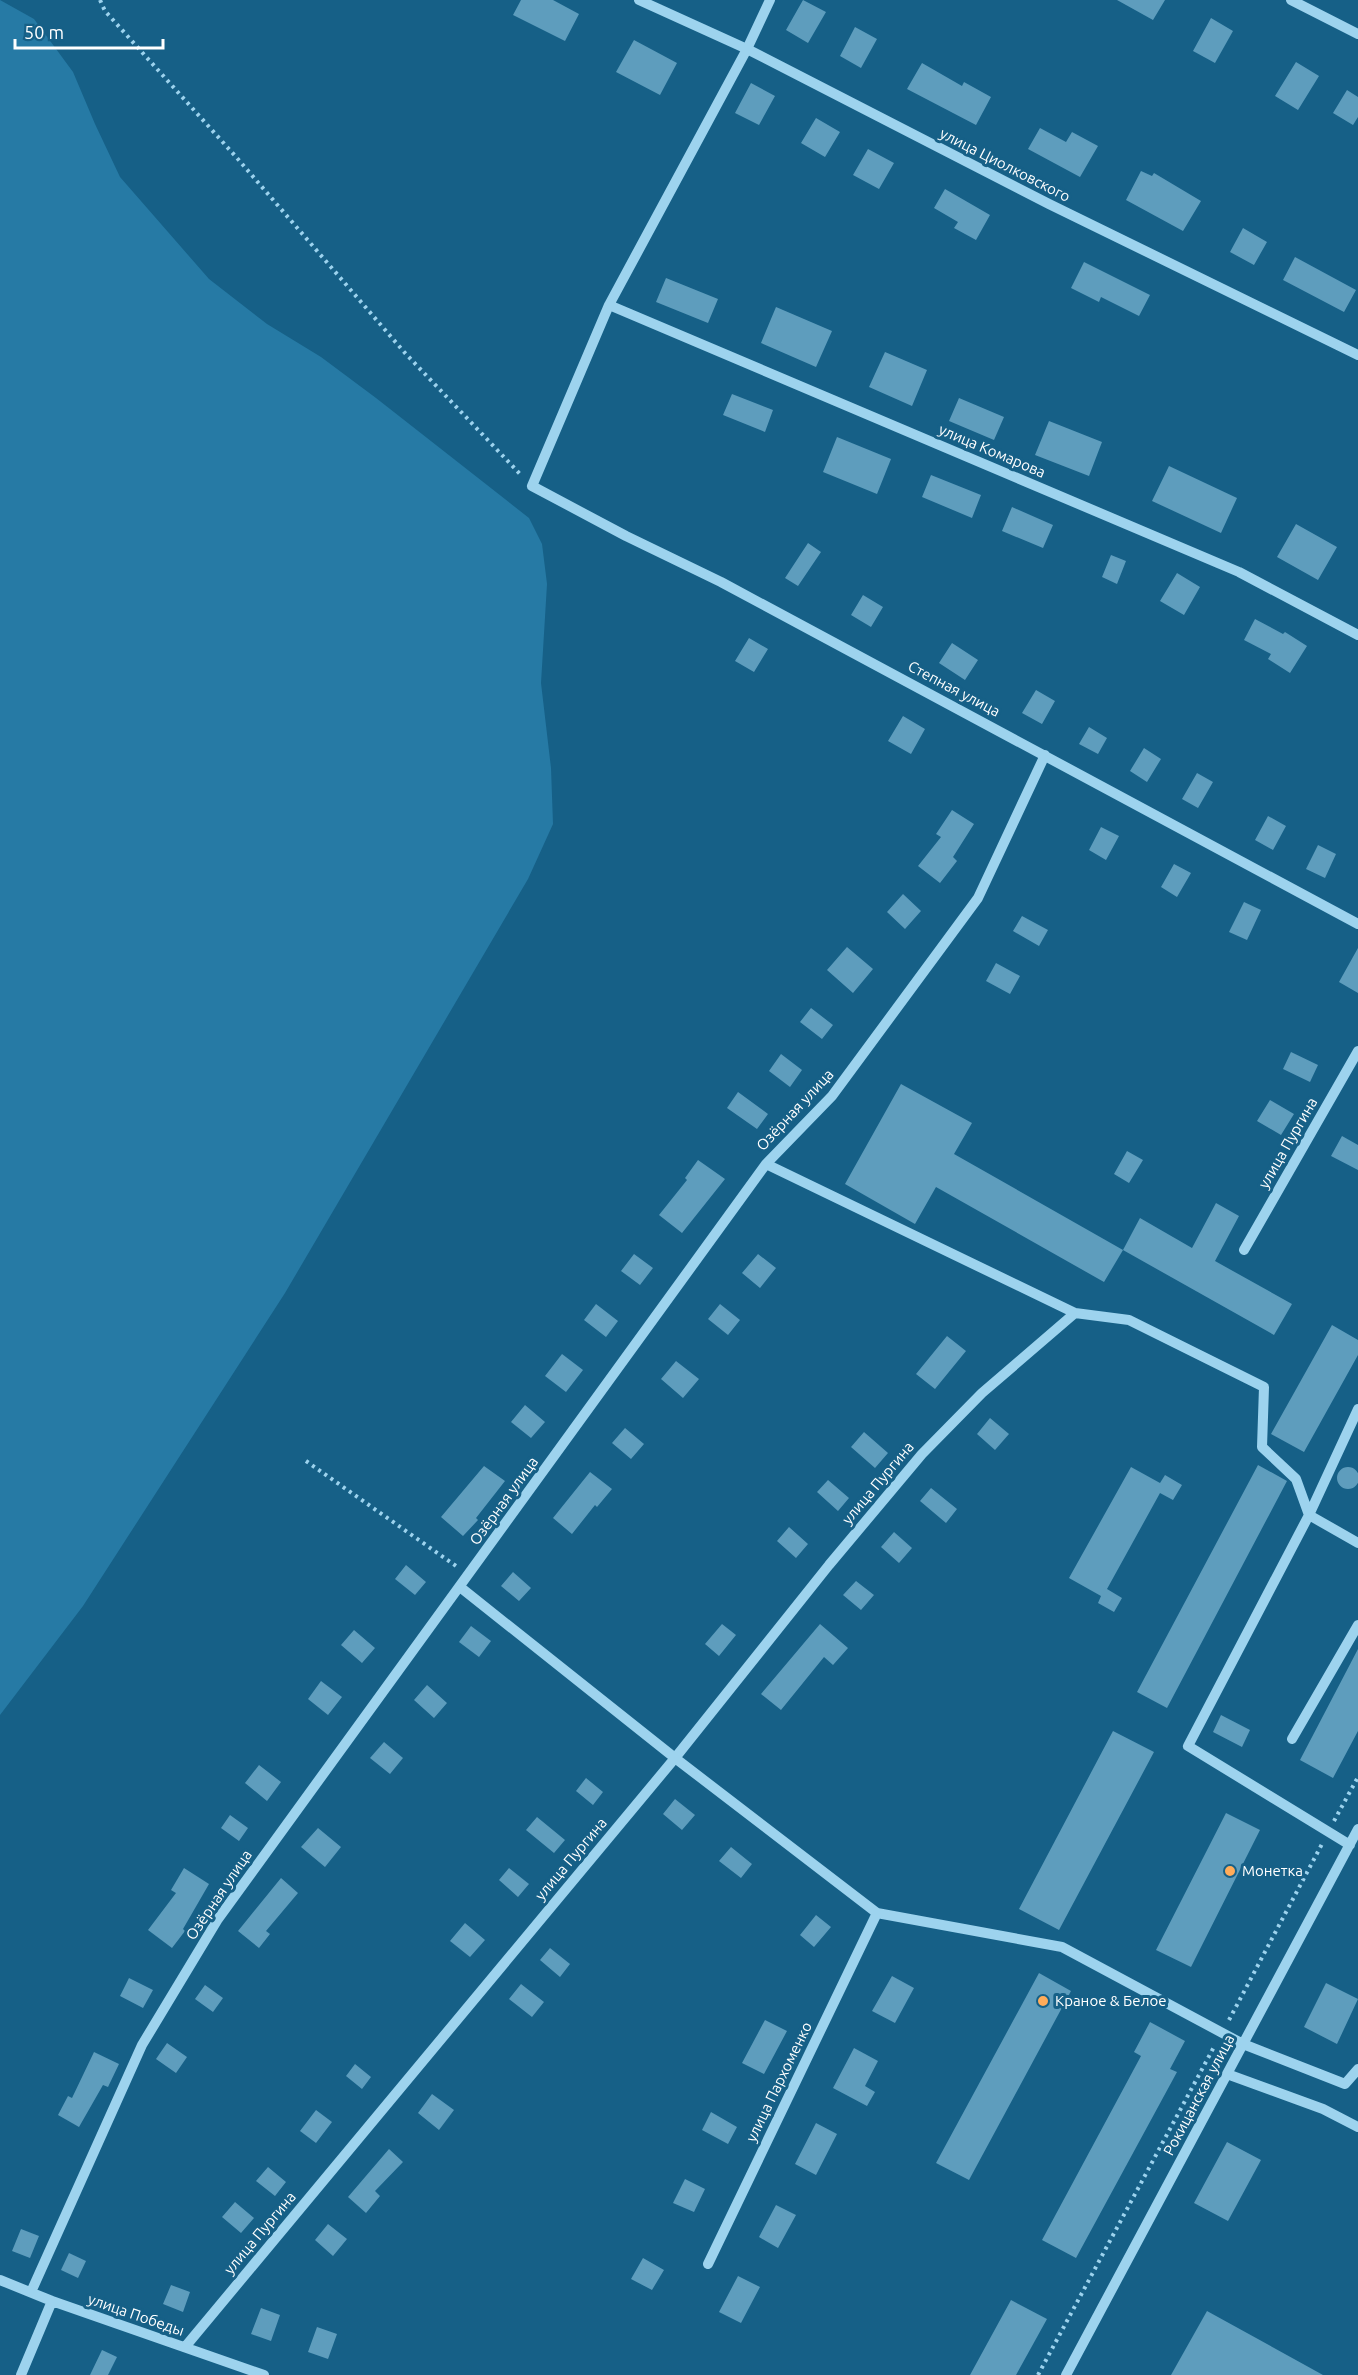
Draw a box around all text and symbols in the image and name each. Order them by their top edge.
scale bar [15,12,164,50]
text: 50 m [24,22,64,42]
street label: улица Циолковского [937,124,1073,205]
street label: улица Комарова [936,420,1048,481]
street label: Степная улица [905,657,1003,720]
street label: Озёрная улица [753,1065,837,1154]
street label: улица Пургина [1255,1094,1320,1191]
street label: улица Пургина [838,1438,917,1527]
street label: Озёрная улица [466,1453,541,1548]
street label: улица Пургина [531,1814,610,1903]
street label: Озёрная улица [182,1846,255,1943]
place label: Монетка [1242,1862,1303,1879]
marker: Монетка [1223,1864,1237,1878]
place label: Краное & Белое [1055,1992,1166,2009]
marker: Краное & Белое [1036,1994,1050,2008]
street label: улица Пархоменко [742,2019,815,2145]
street label: Рокицанская улица [1160,2031,1238,2158]
street label: улица Пургина [220,2188,299,2277]
street label: улица Победы [86,2290,187,2339]

